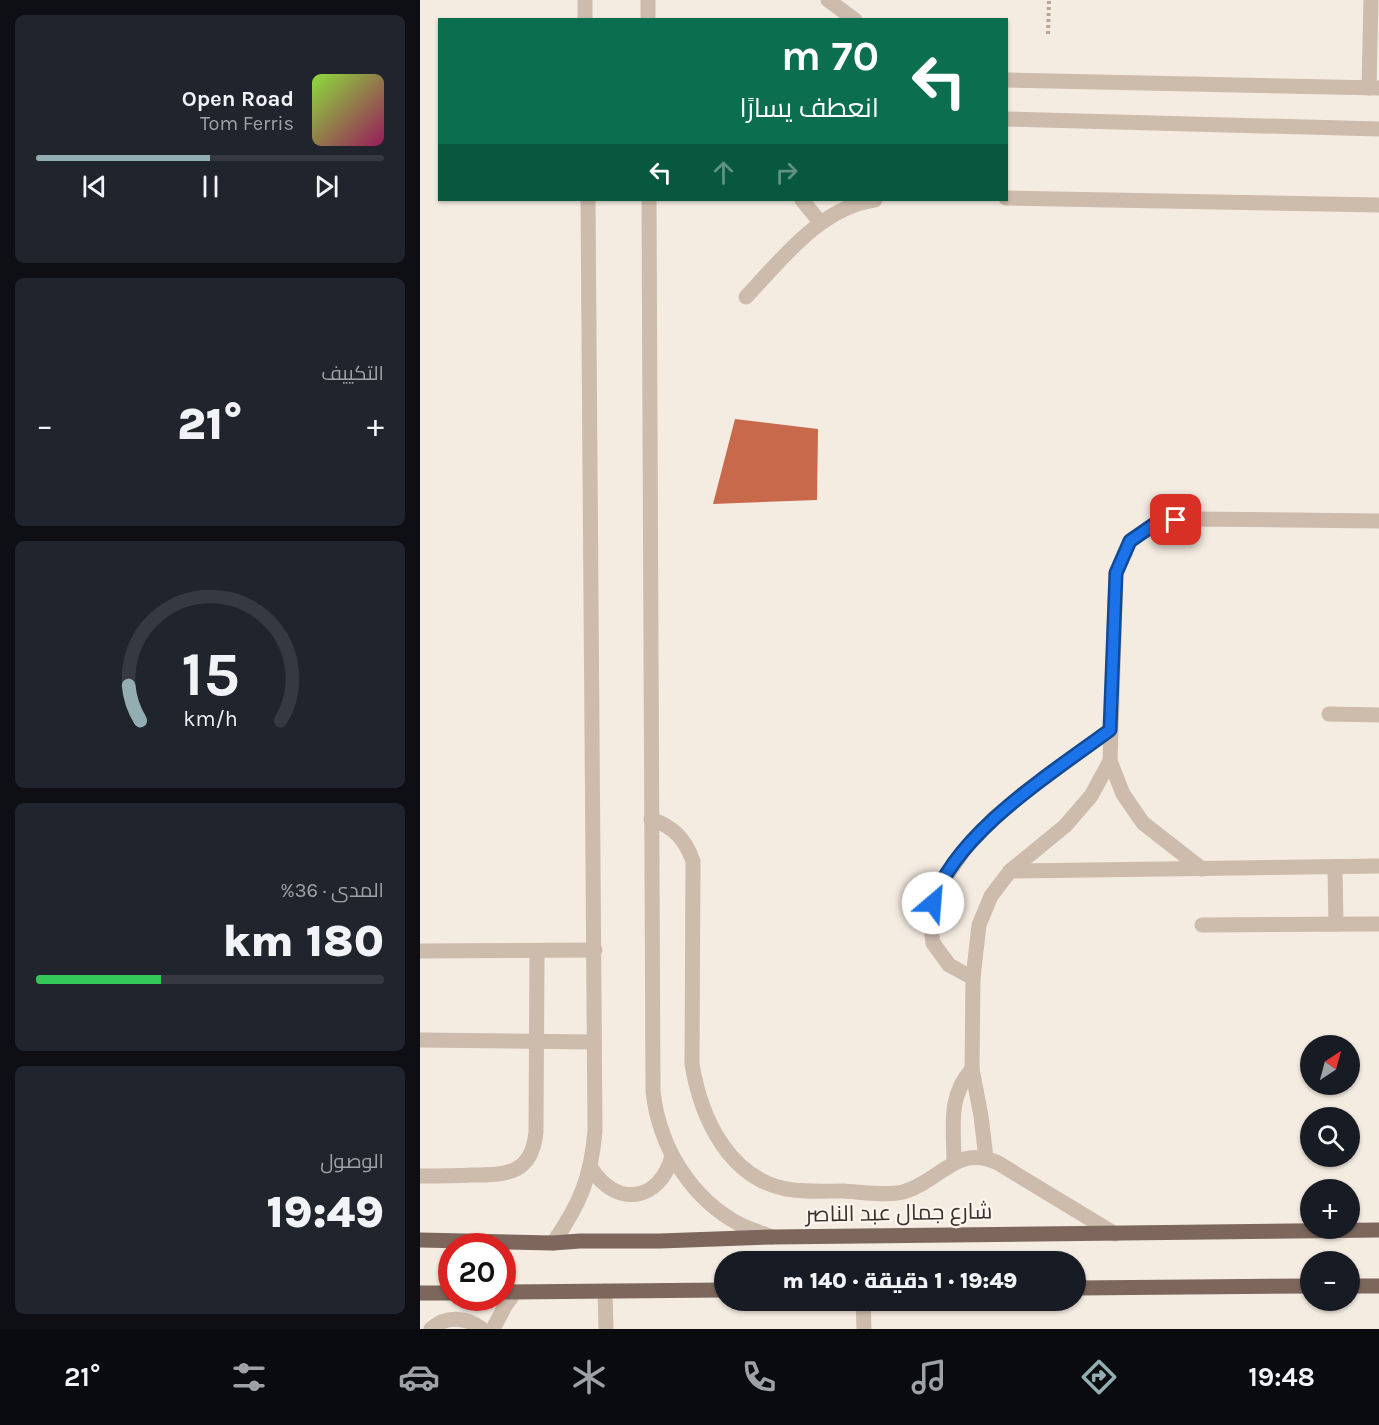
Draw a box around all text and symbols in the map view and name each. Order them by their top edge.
text: 70 m [781,31,879,81]
icon: left [900,42,978,120]
text: Open Road [182,86,294,112]
text: انعطف يسارًا [739,92,879,124]
text: Tom Ferris [200,112,294,135]
icon: left [644,156,677,189]
icon: ahead [707,156,740,189]
icon: right [770,156,803,189]
icon: previous [78,170,111,203]
icon: pause [194,170,227,203]
icon: next [310,170,343,203]
text: التكييف [321,362,384,385]
text: 21° [177,398,243,450]
text: − [36,406,53,444]
text: + [367,406,384,444]
pin [1150,494,1201,545]
icon: arrive [1159,503,1192,536]
text: 15 [181,639,239,712]
text: km/h [183,707,237,732]
position arrow [901,871,965,935]
text: المدى · 36% [280,879,384,902]
text: 180 km [222,915,384,967]
north arrow [1300,1035,1360,1095]
map controls [1300,1035,1360,1311]
button: search [1300,1107,1360,1167]
text: الوصول [320,1150,384,1173]
button: + [1300,1179,1360,1239]
text: 19:49 [267,1186,384,1238]
street label: شارع جمال عبد الناصر [803,1198,993,1229]
speed limit sign: 20 [438,1233,516,1311]
button: − [1300,1251,1360,1311]
text: 19:49 · 1 دقيقة · 140 m [783,1268,1017,1294]
icon: filters [228,1356,270,1398]
icon: car [398,1356,440,1398]
icon: climate [568,1356,610,1398]
icon: phone [738,1356,780,1398]
icon: music [908,1356,950,1398]
icon: directions [1078,1356,1120,1398]
text: 21° [64,1361,100,1393]
text: 19:48 [1248,1361,1315,1393]

